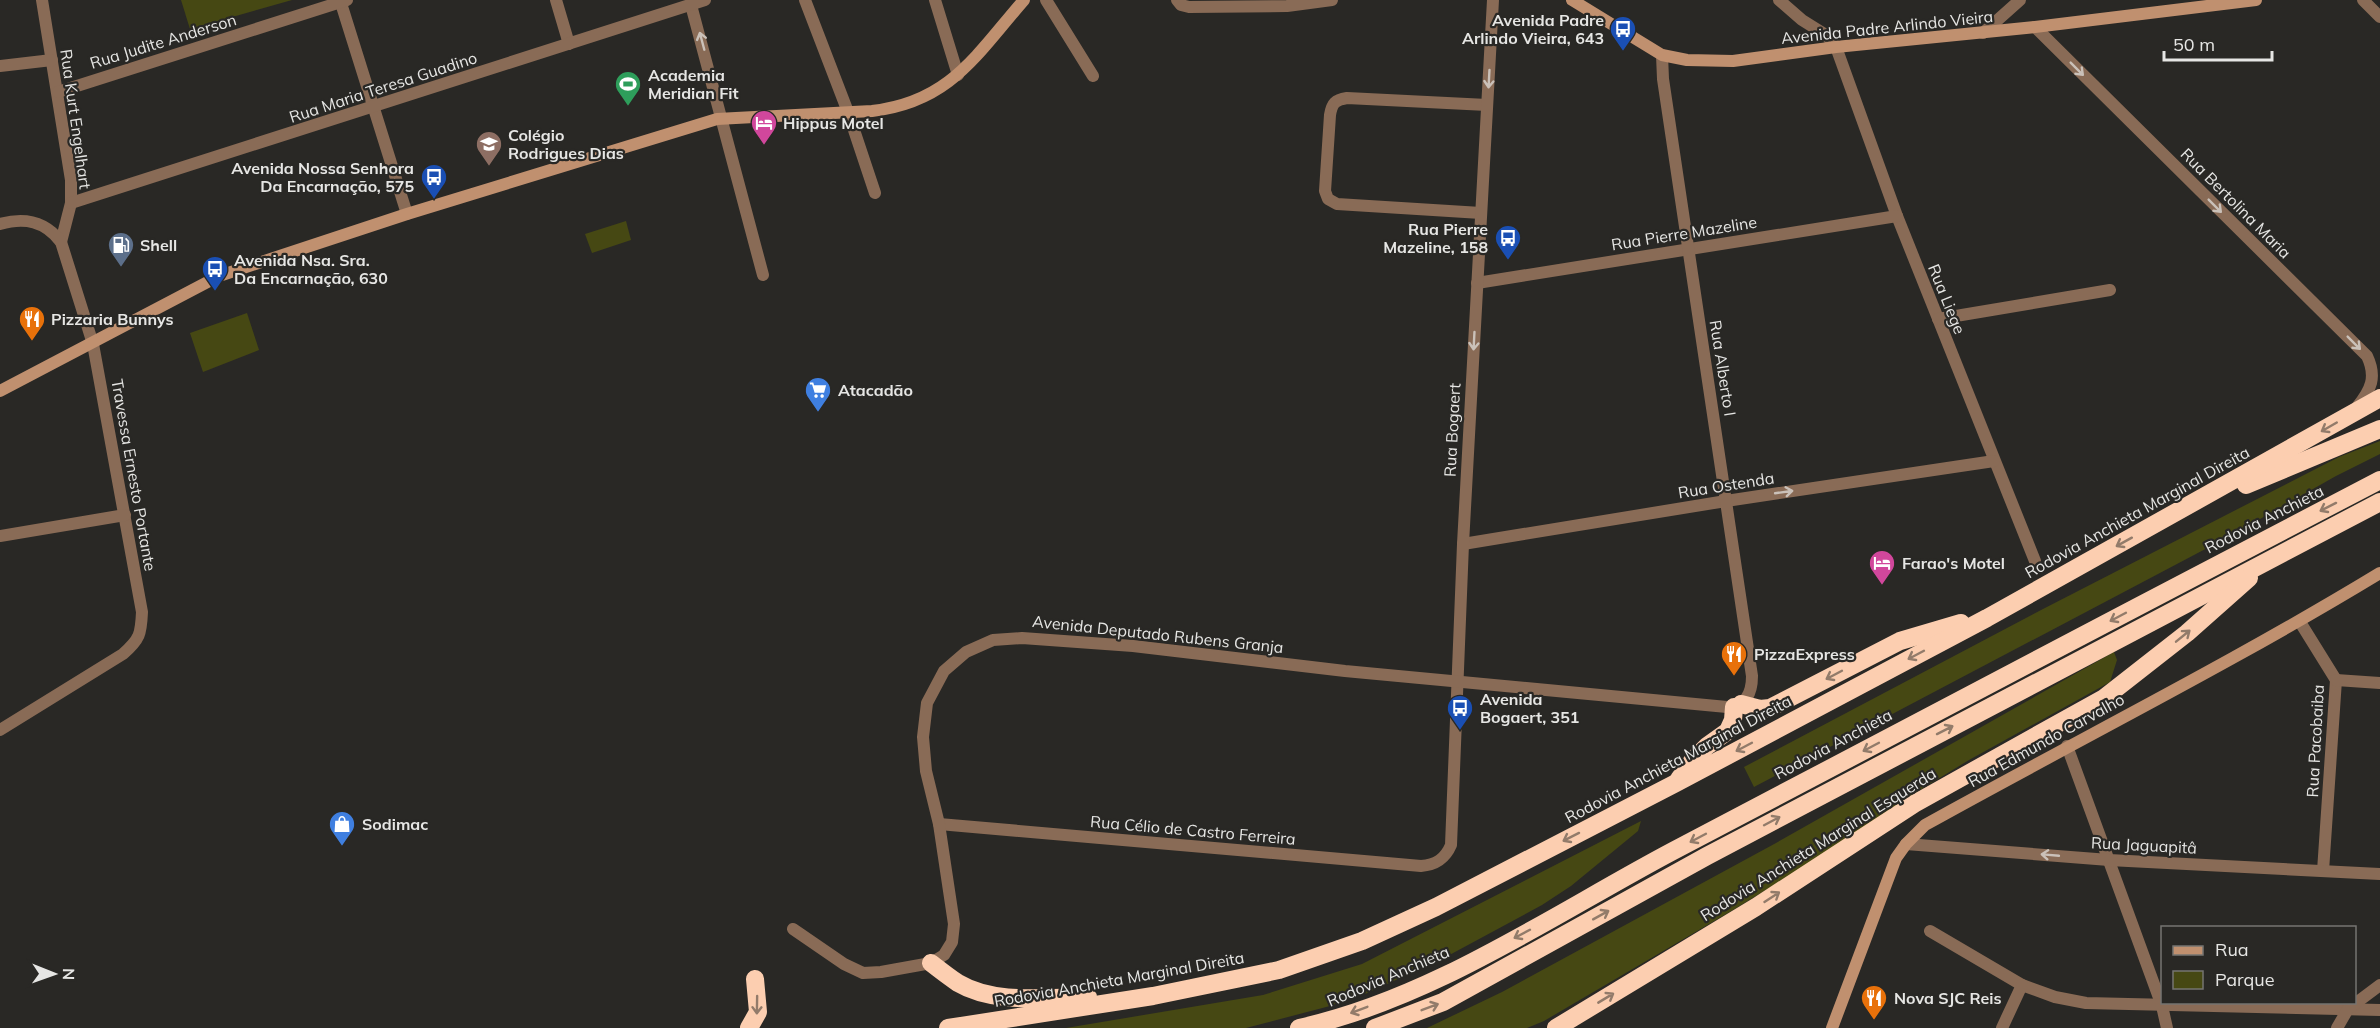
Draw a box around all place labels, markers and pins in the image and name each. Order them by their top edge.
place label: Avenida Padre Arlindo Vieira, 643 [1462,10,1604,48]
bus stop icon: Avenida Padre Arlindo Vieira, 643 [1608,14,1638,52]
place label: Academia Meridian Fit [648,65,739,103]
sports icon: Academia Meridian Fit [613,69,643,107]
hotel icon: Hippus Motel [749,108,779,146]
place label: Hippus Motel [783,113,884,133]
place label: Colégio Rodrigues Dias [508,125,624,163]
school or university icon: Colégio Rodrigues Dias [474,129,504,167]
place label: Avenida Nossa Senhora Da Encarnação, 575 [231,158,414,196]
bus stop icon: Avenida Nossa Senhora Da Encarnação, 575 [419,162,449,200]
place label: Rua Pierre Mazeline, 158 [1383,219,1488,257]
bus stop icon: Rua Pierre Mazeline, 158 [1493,223,1523,261]
fuel station icon: Shell [106,230,136,268]
place label: Shell [140,235,177,255]
place label: Avenida Nsa. Sra. Da Encarnação, 630 [234,250,388,288]
bus stop icon: Avenida Nsa. Sra. Da Encarnação, 630 [200,254,230,292]
restaurant icon: Pizzaria Bunnys [17,304,47,342]
place label: Pizzaria Bunnys [51,309,174,329]
supermarket icon: Atacadão [803,375,833,413]
place label: Atacadão [838,380,913,400]
hotel icon: Farao's Motel [1867,548,1897,586]
place label: Farao's Motel [1902,553,2005,573]
restaurant icon: PizzaExpress [1719,639,1749,677]
place label: PizzaExpress [1754,644,1855,664]
place label: Avenida Bogaert, 351 [1480,689,1579,727]
bus stop icon: Avenida Bogaert, 351 [1445,693,1475,731]
shop icon: Sodimac [327,809,357,847]
place label: Sodimac [362,814,428,834]
restaurant icon: Nova SJC Reis [1859,983,1889,1021]
place label: Nova SJC Reis [1894,988,2002,1008]

